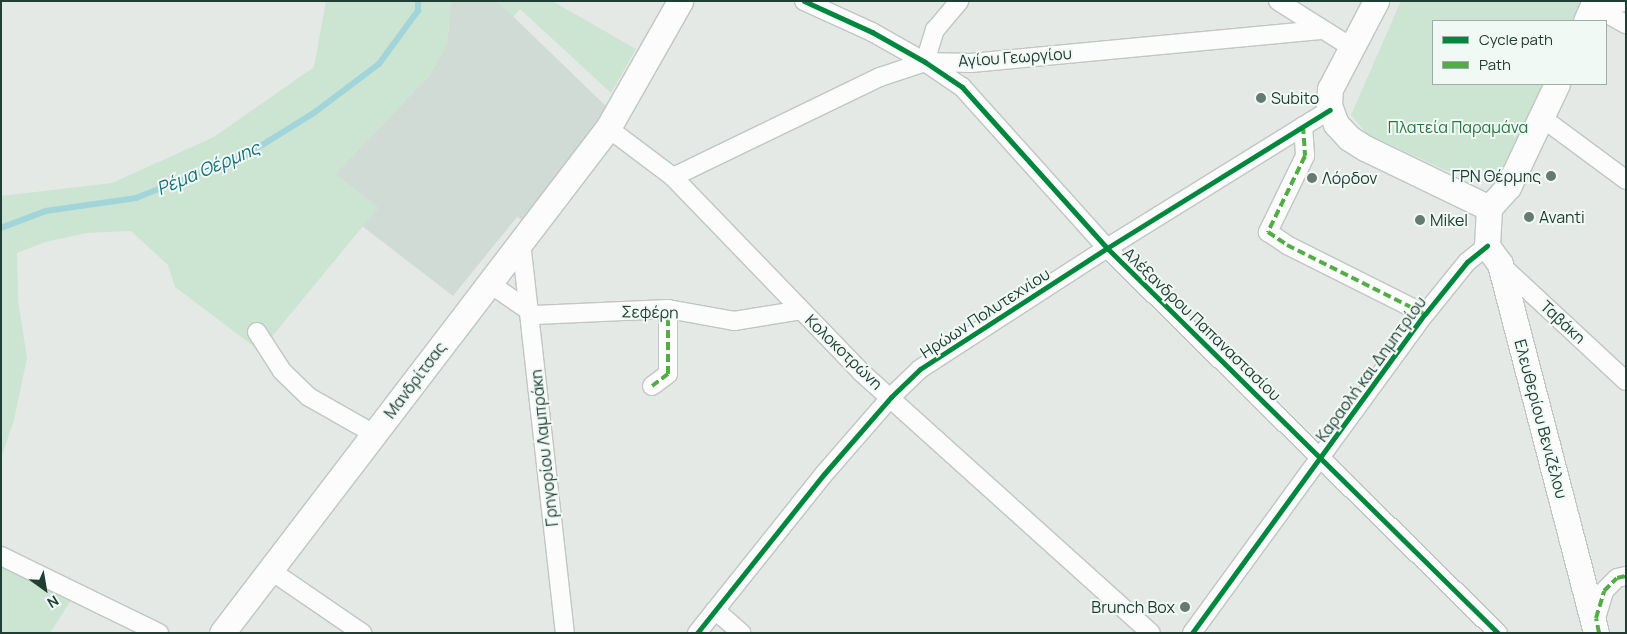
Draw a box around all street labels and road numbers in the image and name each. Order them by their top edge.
street label: Αγίου Γεωργίου [958,43,1072,71]
street label: Αλέξανδρου Παπαναστασίου [1119,243,1285,405]
street label: Ηρώων Πολυτεχνίου [917,264,1053,362]
street label: Καραολή και Δημητρίου [1312,293,1430,445]
street label: Ταβάκη [1537,296,1589,348]
street label: Σεφέρη [621,302,679,322]
street label: Κολοκοτρώνη [801,310,887,394]
street label: Ελευθερίου Βενιζέλου [1510,337,1572,501]
street label: Μανδρίτσας [380,338,450,422]
street label: Γρηγορίου Λαμπράκη [526,369,562,527]

